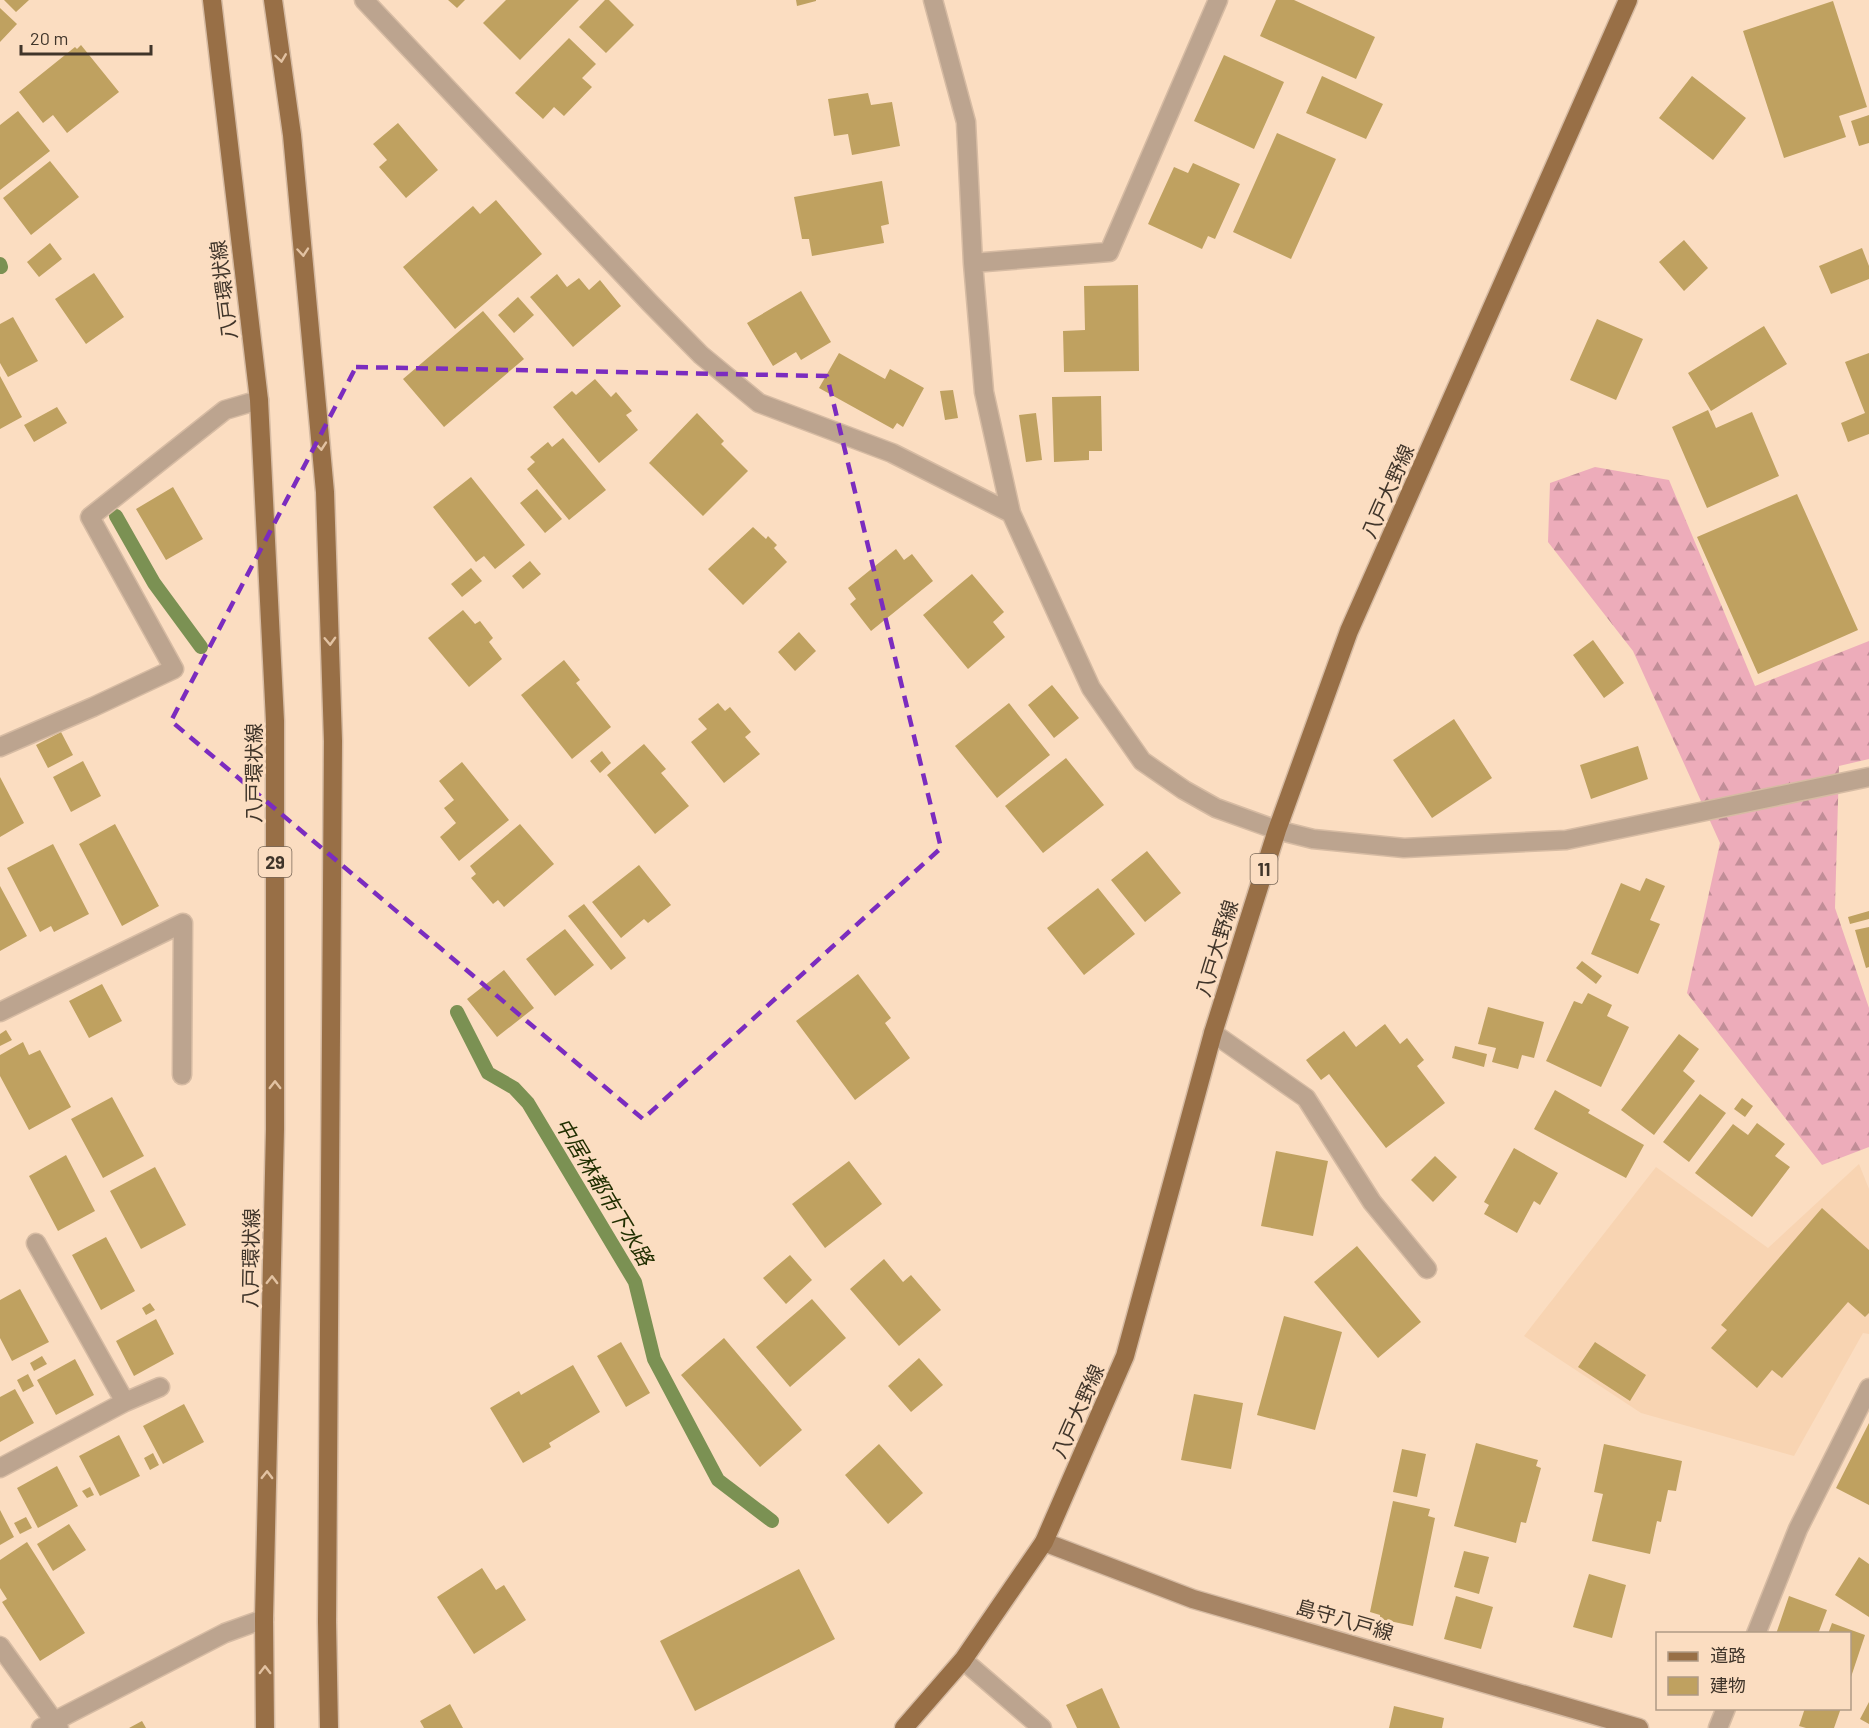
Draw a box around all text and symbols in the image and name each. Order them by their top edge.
scale bar [21,18,152,56]
text: 20 m [30,27,68,49]
one-way arrow [275,53,287,63]
street label: 八戸環状線 [205,239,241,341]
one-way arrow [296,247,309,256]
street label: 八戸大野線 [1356,440,1418,542]
one-way arrow [314,441,327,450]
one-way arrow [324,636,336,645]
street label: 八戸環状線 [241,723,265,823]
road number: 29 [258,847,292,877]
road number: 11 [1250,854,1278,884]
street label: 八戸大野線 [1190,897,1242,999]
one-way arrow [269,1080,281,1089]
water label: 中居林都市下水路 [551,1113,660,1271]
street label: 八戸環状線 [237,1208,263,1308]
one-way arrow [265,1275,278,1284]
street label: 八戸大野線 [1046,1360,1108,1462]
one-way arrow [261,1470,274,1479]
street label: 島守八戸線 [1294,1594,1396,1644]
legend [1656,1632,1851,1710]
text: 道路 [1710,1644,1746,1666]
one-way arrow [259,1665,271,1674]
text: 建物 [1710,1674,1746,1696]

